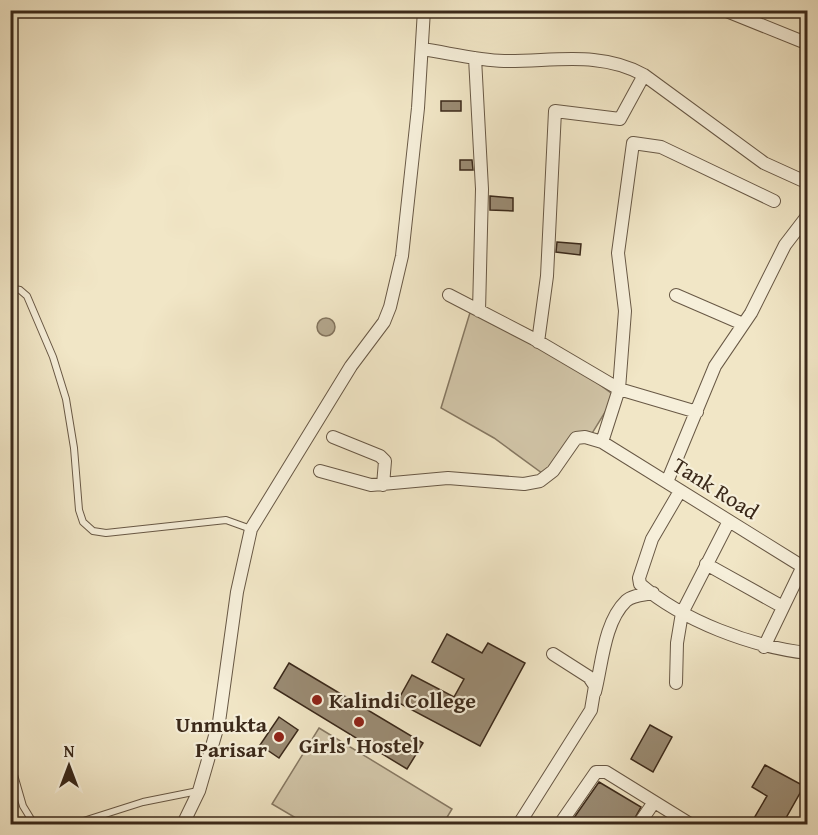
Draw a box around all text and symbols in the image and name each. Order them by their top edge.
street label: Tank Road [667,449,766,527]
place label: Kalindi College [329,684,476,716]
marker: Kalindi College [310,693,324,707]
place label: Unmukta Parisar [176,708,268,765]
marker: Girls' Hostel [352,715,366,729]
place label: Girls' Hostel [299,729,419,761]
marker: Unmukta Parisar [272,730,286,744]
north arrow [39,736,99,796]
text: N [64,739,75,763]

